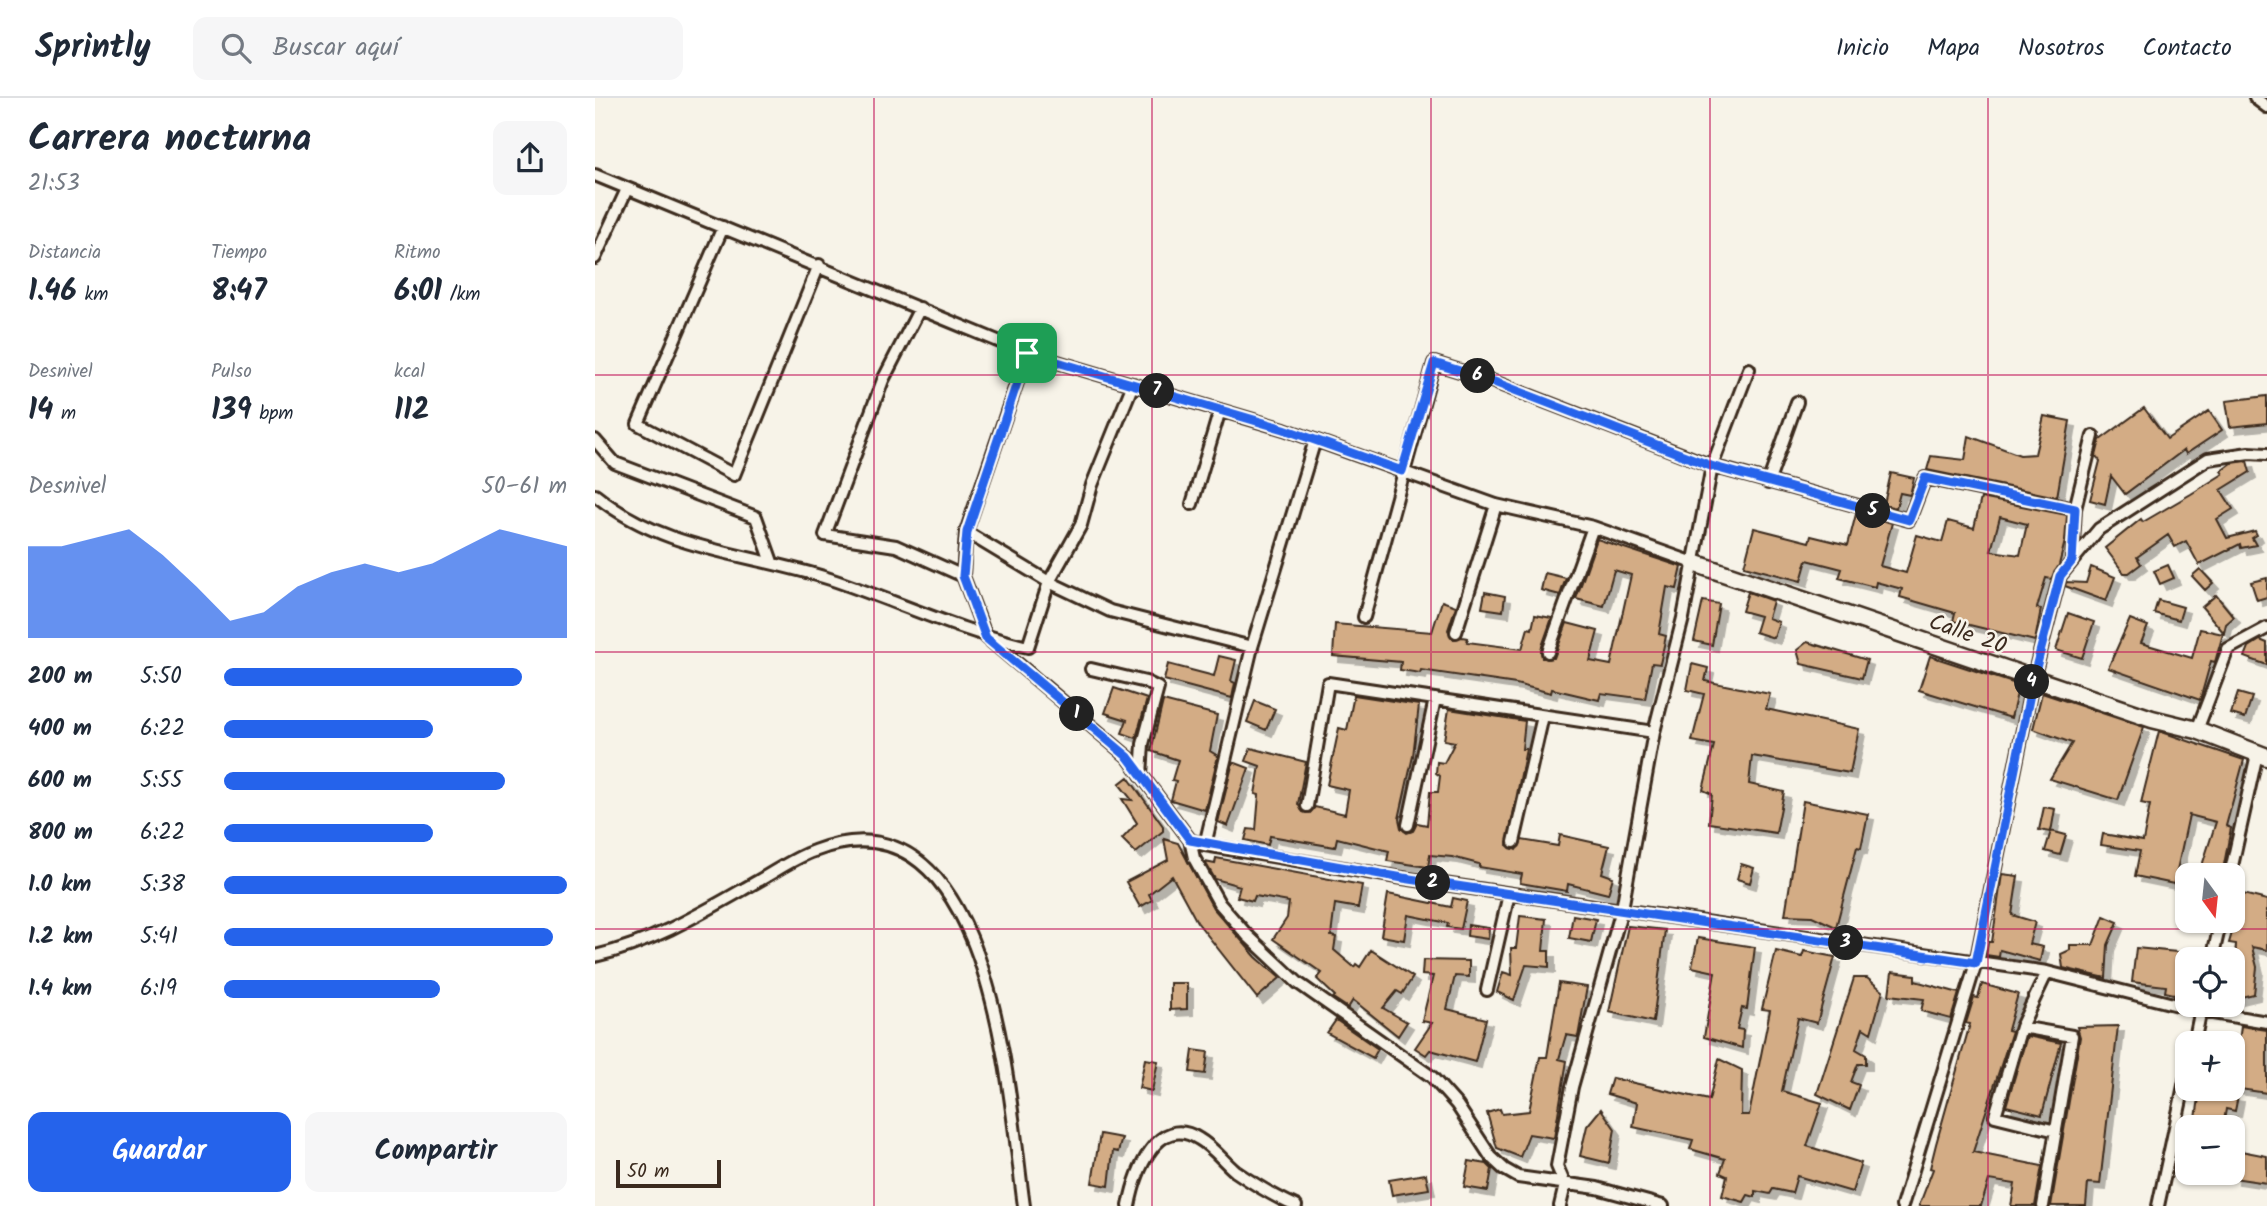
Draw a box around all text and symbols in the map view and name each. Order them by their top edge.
search box [193,17,683,80]
text: Sprintly [35,22,151,75]
text: Buscar aquí [273,27,399,69]
icon: search [217,29,255,67]
text: Inicio [1836,29,1889,68]
text: Mapa [1927,29,1980,68]
text: Nosotros [2018,29,2105,68]
text: Contacto [2143,29,2232,68]
text: Carrera nocturna [28,110,311,170]
button: share [493,121,567,195]
text: 21:53 [28,166,80,202]
text: Distancia [28,238,101,268]
text: Tiempo [211,238,267,268]
text: Ritmo [394,238,441,268]
text: 1.46 [28,268,77,316]
text: 8:47 [211,268,267,316]
text: 6:01 [394,268,442,316]
text: km [77,280,108,310]
text: /km [442,280,480,310]
pin [997,323,1057,383]
icon: arrive [1008,334,1046,372]
text: Desnivel [28,357,93,387]
text: Pulso [211,357,252,387]
text: kcal [394,357,425,387]
pin: 6 [1461,358,1495,394]
text: 6 [1472,360,1483,390]
pin: 7 [1139,374,1175,408]
text: 7 [1152,375,1161,405]
text: 14 [28,387,53,435]
text: 139 [211,387,252,435]
text: 112 [394,387,430,435]
text: m [53,399,76,429]
text: bpm [252,399,293,429]
text: Desnivel [28,469,106,505]
text: 50–61 m [482,469,567,505]
pin: 5 [1855,494,1891,528]
text: 5 [1868,495,1877,525]
street label: Calle 20 [1924,605,2011,665]
text: 200 m [28,659,93,695]
text: 5:50 [140,659,182,695]
pin: 4 [2015,664,2049,700]
text: 4 [2026,666,2037,696]
pin: 1 [1059,696,1095,732]
text: 1 [1074,698,1079,728]
text: 400 m [28,711,92,747]
text: 6:22 [140,711,185,747]
text: 600 m [28,763,92,799]
text: 5:55 [140,763,183,799]
text: 800 m [28,815,93,851]
text: 6:22 [140,815,185,851]
north arrow [2175,863,2245,933]
map controls [2175,863,2245,1185]
pin: 2 [1415,866,1451,900]
text: 1.0 km [28,867,91,903]
text: 5:38 [140,867,185,903]
text: 2 [1427,867,1438,897]
text: 1.2 km [28,919,93,955]
text: 5:41 [140,919,178,955]
pin: 3 [1829,926,1863,960]
text: 3 [1840,927,1851,957]
button: locate [2175,947,2245,1017]
text: 1.4 km [28,971,92,1007]
text: 6:19 [140,971,177,1007]
button: + [2175,1031,2245,1101]
button: Guardar [28,1112,291,1192]
button: Compartir [305,1112,567,1192]
button: − [2175,1115,2245,1185]
scale bar [616,1157,721,1189]
text: 50 m [627,1157,669,1187]

